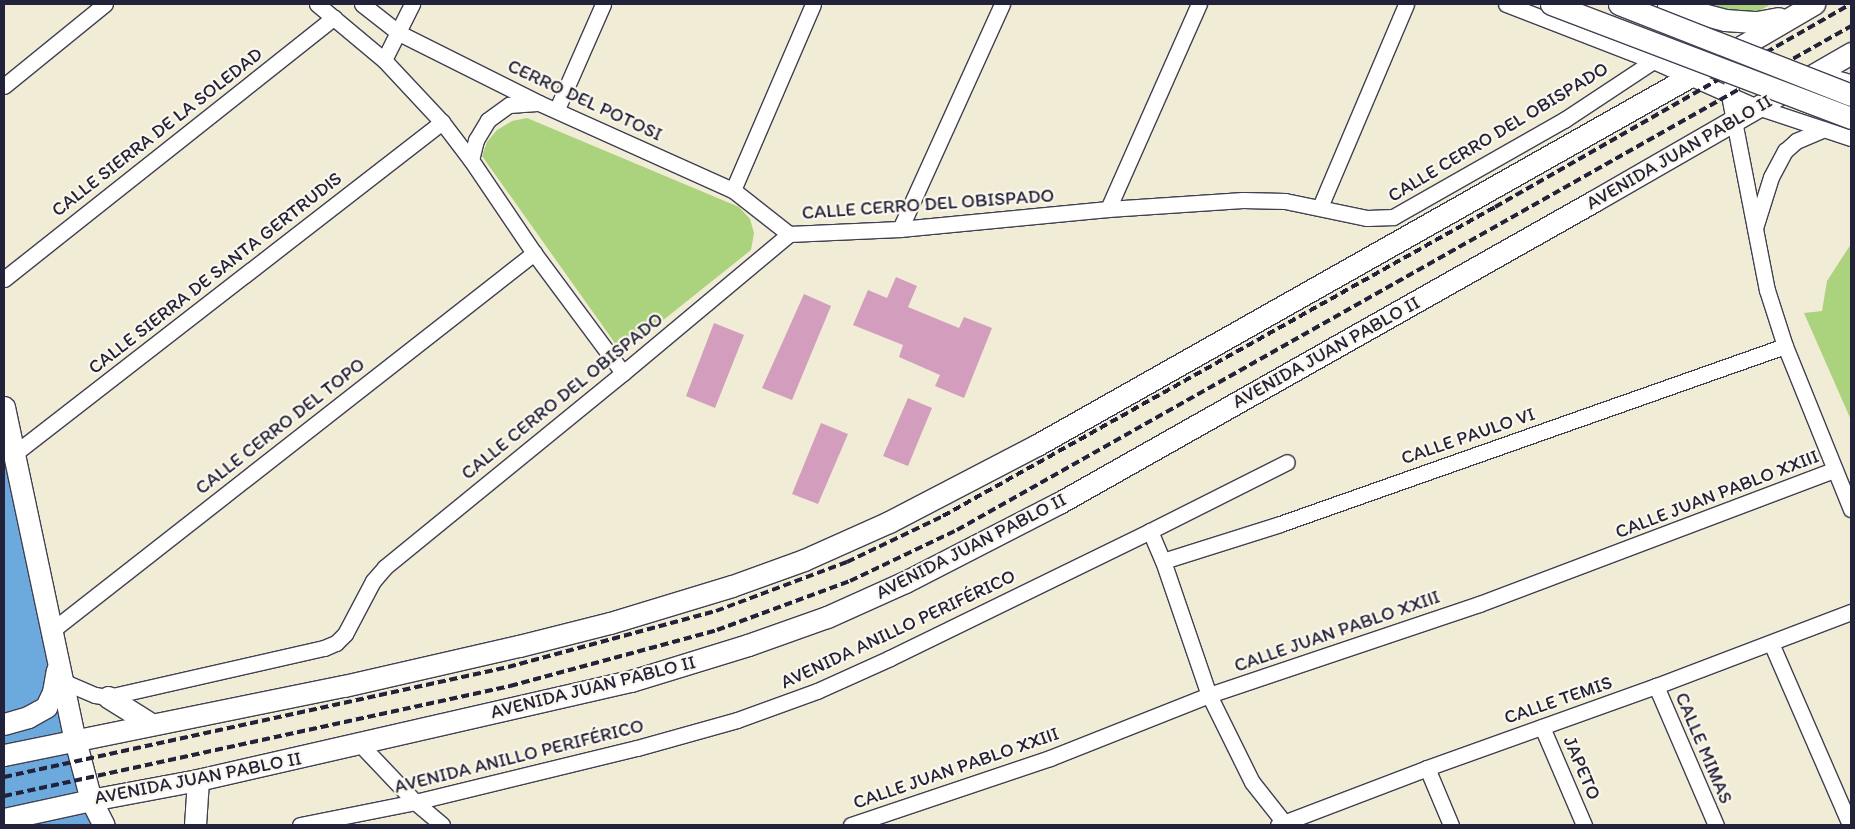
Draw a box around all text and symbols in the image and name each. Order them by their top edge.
street label: CALLE SIERRA DE LA SOLEDAD [47,42,267,222]
street label: CERRO DEL POTOSI [504,54,666,146]
street label: CALLE CERRO DEL OBISPADO [1385,58,1611,206]
street label: AVENIDA JUAN PABLO II [1583,90,1775,214]
street label: CALLE SIERRA DE SANTA GERTRUDIS [83,166,347,380]
street label: CALLE CERRO DEL OBISPADO [802,184,1054,224]
street label: AVENIDA JUAN PABLO II [1230,292,1422,412]
street label: CALLE CERRO DEL OBISPADO [457,308,667,484]
street label: CALLE CERRO DEL TOPO [191,353,369,499]
street label: CALLE PAULO VI [1398,403,1538,469]
street label: CALLE JUAN PABLO XXIII [1613,445,1821,543]
street label: AVENIDA JUAN PABLO II [873,489,1069,603]
street label: AVENIDA ANILLO PERIFÉRICO [779,565,1017,693]
street label: CALLE JUAN PABLO XXIII [1232,585,1442,677]
street label: AVENIDA JUAN PABLO II [490,651,696,723]
street label: CALLE TEMIS [1502,671,1614,729]
street label: CALLE MIMAS [1670,689,1738,807]
street label: AVENIDA ANILLO PERIFÉRICO [394,714,644,798]
street label: CALLE JUAN PABLO XXIII [851,722,1061,814]
street label: JAPETO [1558,733,1606,803]
street label: AVENIDA JUAN PABLO II [94,747,302,809]

